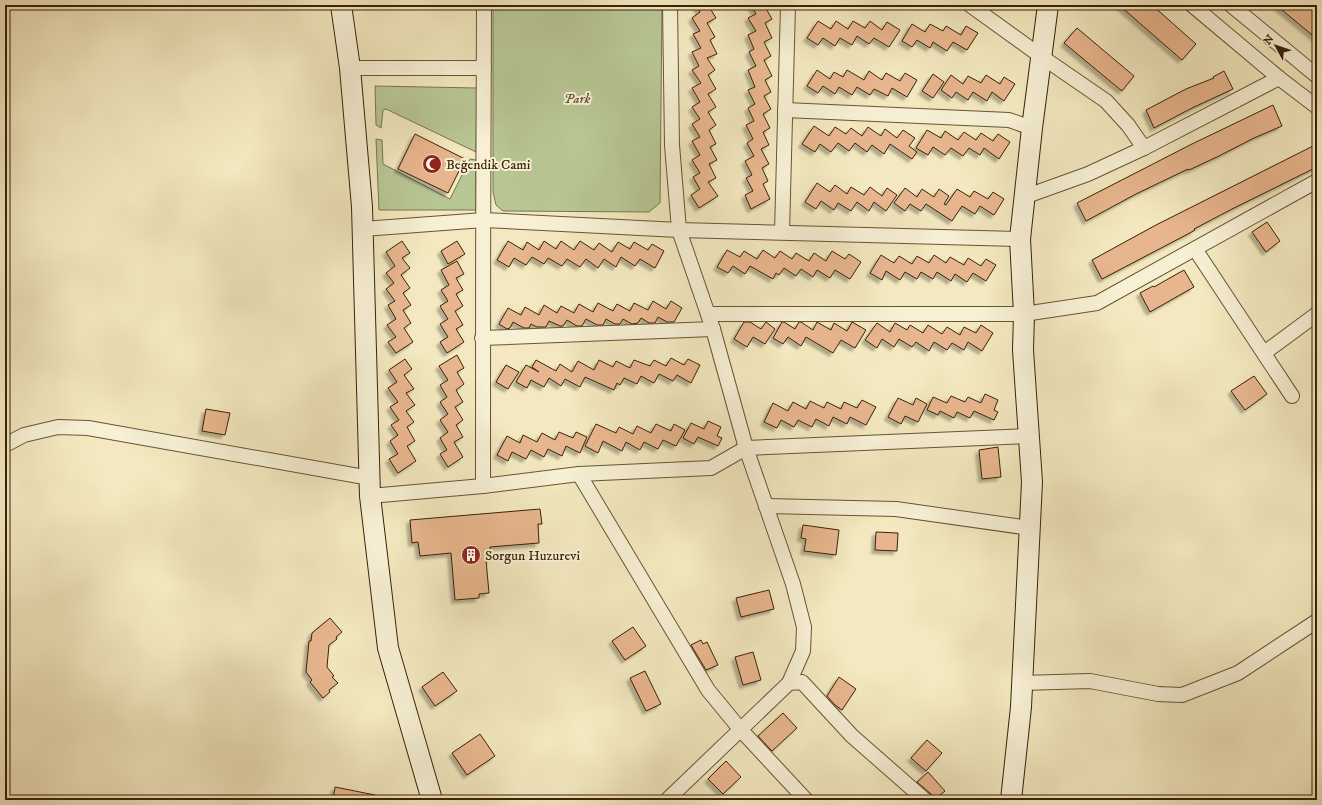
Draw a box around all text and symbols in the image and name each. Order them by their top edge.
north arrow [1256,26,1296,66]
text: N [1261,32,1277,48]
park label: Park [564,90,590,108]
mosque icon: Beğendik Cami [421,153,443,175]
place label: Beğendik Cami [446,156,531,174]
building icon: Sorgun Huzurevi [460,544,482,566]
place label: Sorgun Huzurevi [485,547,580,565]

